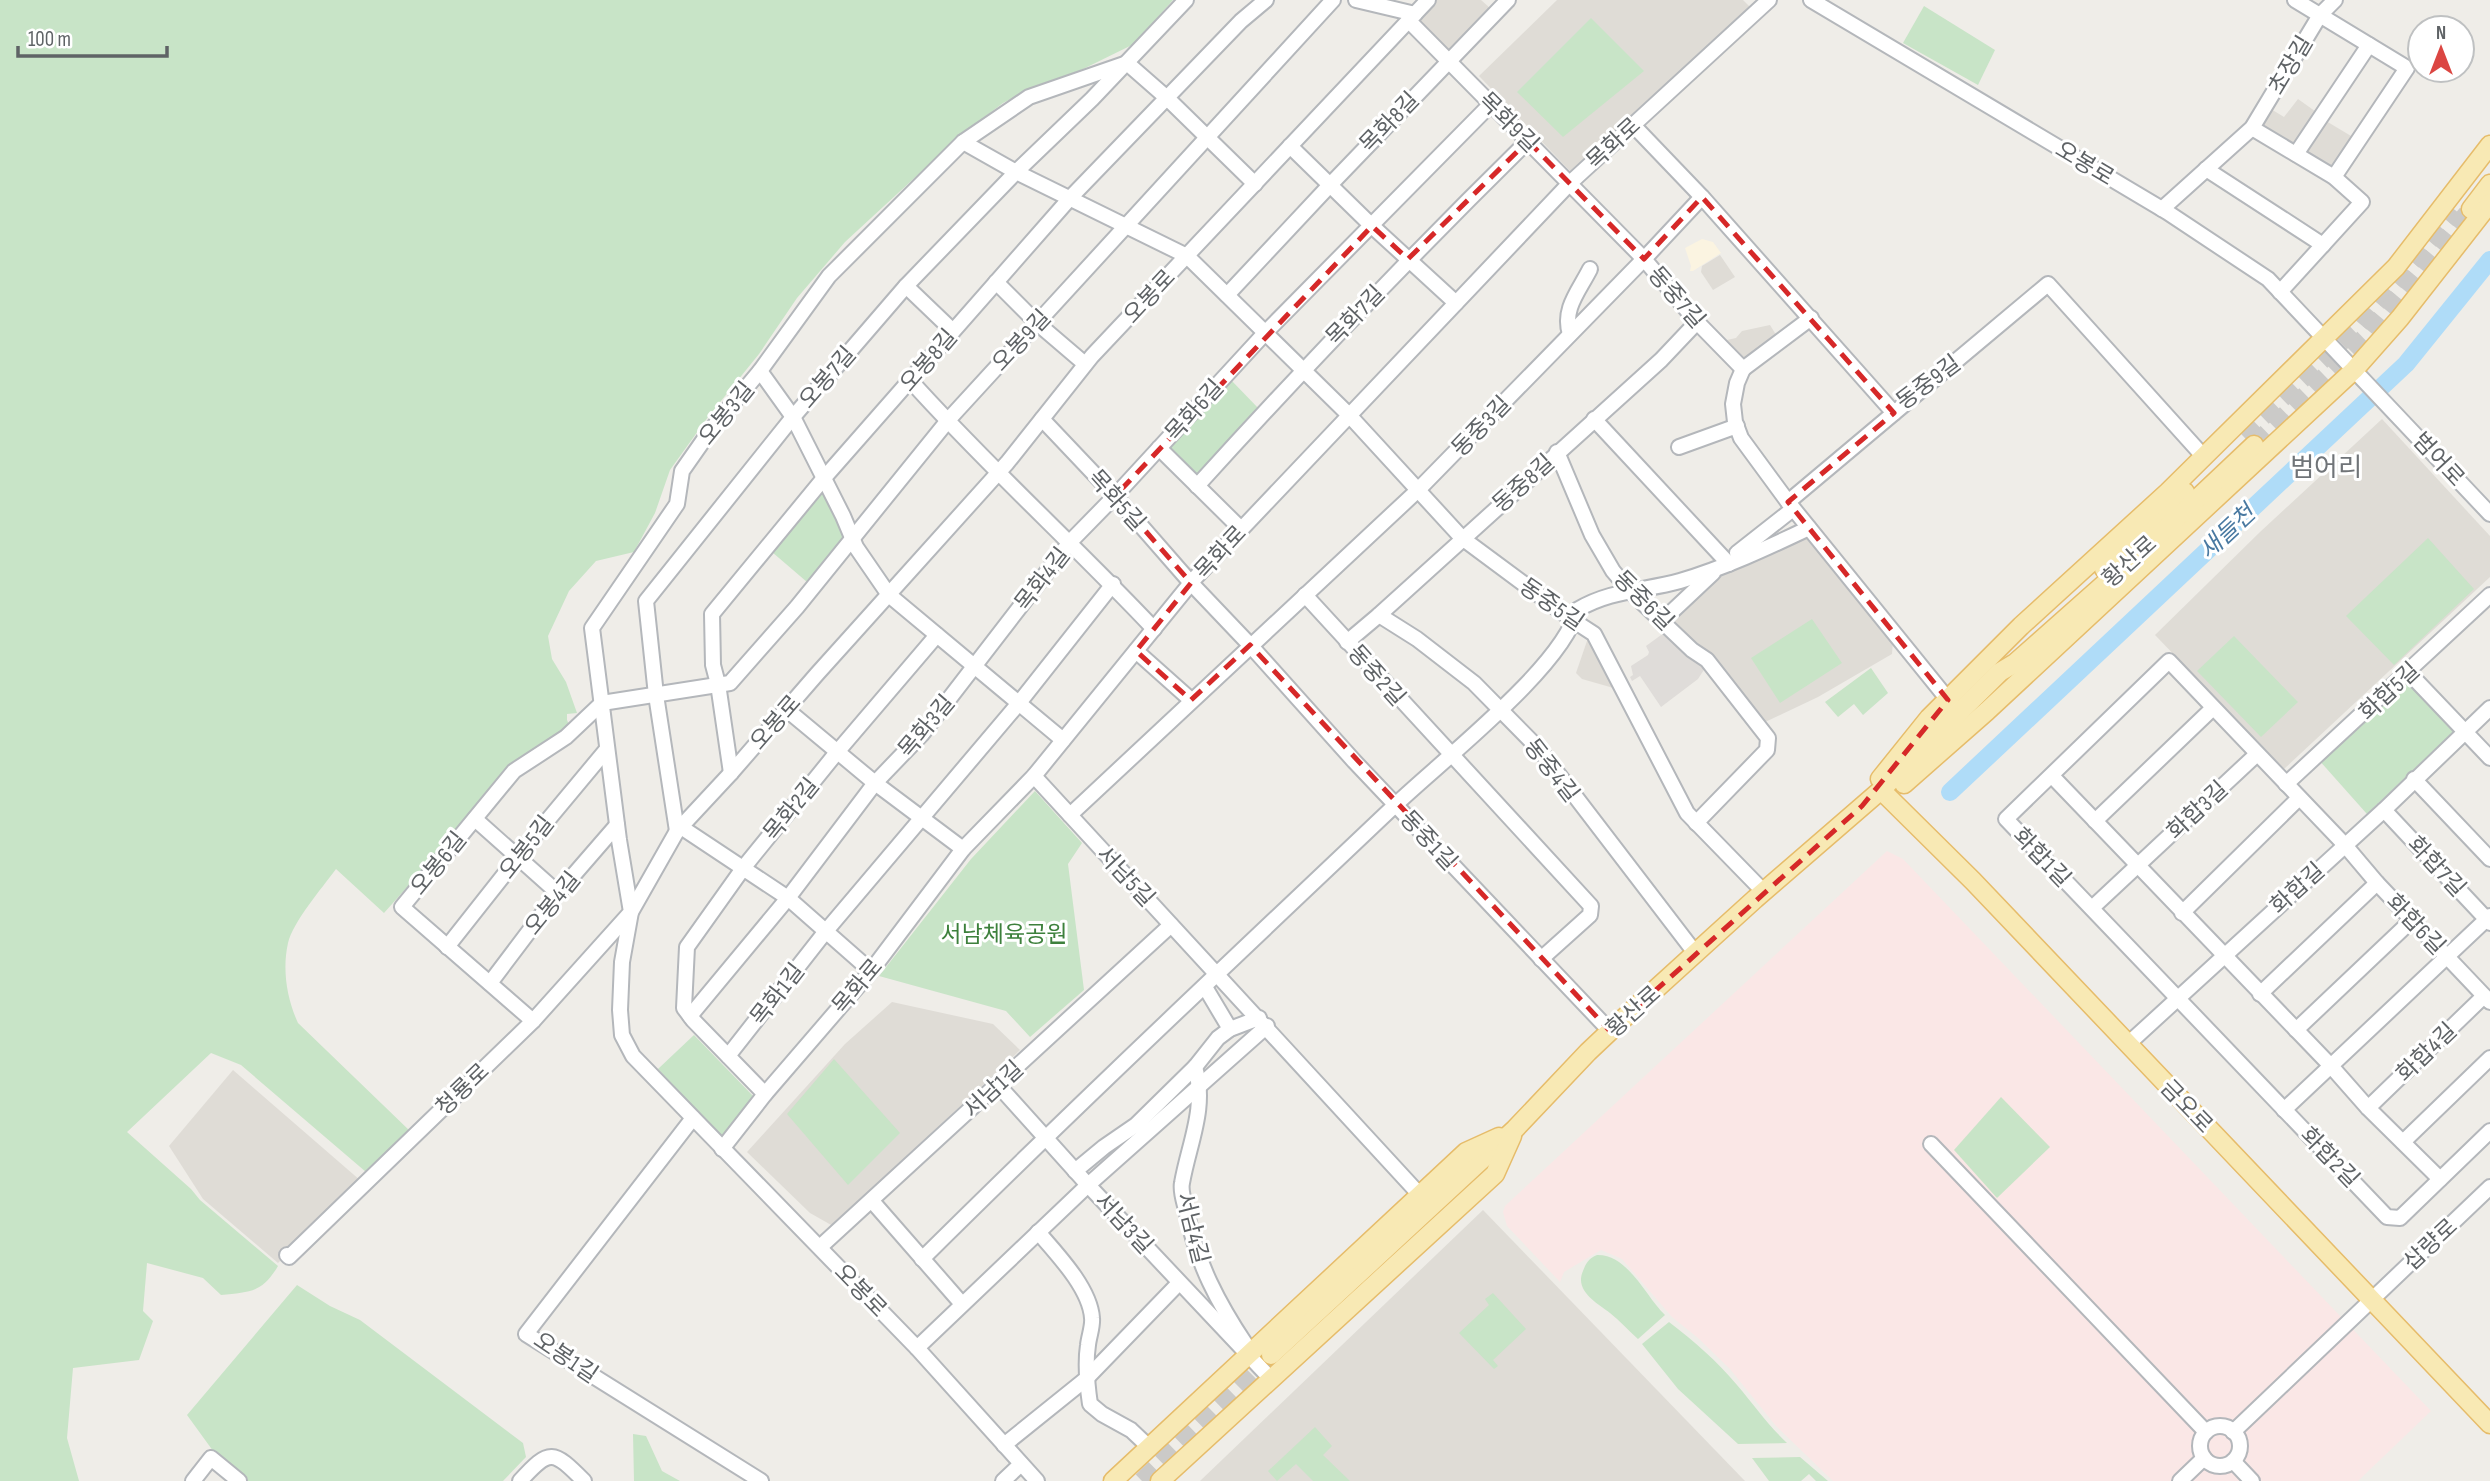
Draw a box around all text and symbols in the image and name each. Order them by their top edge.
scale bar [18,14,166,58]
north arrow [2406,14,2476,84]
text: N [2436,22,2446,45]
text: 100 m [28,27,71,52]
street label: 초장길 [2263,31,2319,100]
street label: 목화8길 [1354,87,1425,159]
street label: 목화9길 [1472,87,1544,159]
street label: 목화로 [1581,112,1646,176]
street label: 오봉로 [2050,136,2119,192]
street label: 동중7길 [1642,261,1711,334]
street label: 오봉로 [1118,264,1182,329]
street label: 목화7길 [1320,280,1391,352]
street label: 오봉9길 [986,304,1057,377]
street label: 오봉8길 [894,324,963,398]
street label: 오봉7길 [793,341,862,414]
street label: 동중9길 [1891,349,1966,416]
street label: 목화6길 [1160,374,1230,447]
street label: 오봉3길 [693,376,761,451]
street label: 동중3길 [1446,391,1517,463]
street label: 범어로 [2406,427,2470,492]
street label: 동중8길 [1487,449,1560,519]
district label: 범어리 [2290,453,2362,484]
street label: 목화5길 [1082,464,1151,537]
water label: 새들천 [2193,497,2264,566]
street label: 목화로 [1189,520,1253,585]
street label: 황산로 [2097,530,2163,593]
street label: 목화4길 [1009,542,1076,617]
street label: 동중6길 [1607,565,1679,637]
street label: 동중5길 [1514,573,1589,637]
street label: 동중2길 [1341,639,1411,712]
street label: 화합5길 [2354,657,2426,727]
street label: 오봉로 [744,690,807,756]
street label: 목화3길 [893,690,961,764]
street label: 동중4길 [1518,733,1585,808]
street label: 목화2길 [758,772,826,847]
street label: 화합3길 [2161,776,2234,846]
street label: 동중1길 [1394,805,1463,876]
street label: 오봉5길 [493,810,560,885]
street label: 화합1길 [2006,822,2076,893]
street label: 오봉6길 [405,826,473,901]
street label: 화합7길 [2401,831,2471,903]
street label: 서남5길 [1090,841,1160,913]
street label: 화합길 [2265,857,2331,920]
street label: 오봉4길 [519,866,587,941]
street label: 화합6길 [2380,889,2451,961]
park label: 서남체육공원 [941,921,1067,949]
street label: 목화로 [827,953,889,1020]
street label: 목화1길 [745,958,811,1031]
street label: 황산로 [1601,980,1667,1043]
street label: 화합4길 [2391,1017,2463,1088]
street label: 서남1길 [958,1055,1029,1124]
street label: 청룡로 [430,1058,495,1122]
street label: 금오로 [2154,1074,2218,1139]
street label: 화합2길 [2294,1122,2365,1194]
street label: 서남3길 [1088,1187,1158,1260]
street label: 서남4길 [1170,1189,1214,1267]
street label: 삽량로 [2398,1213,2463,1277]
street label: 오봉로 [828,1258,892,1323]
street label: 오봉1길 [528,1326,603,1389]

